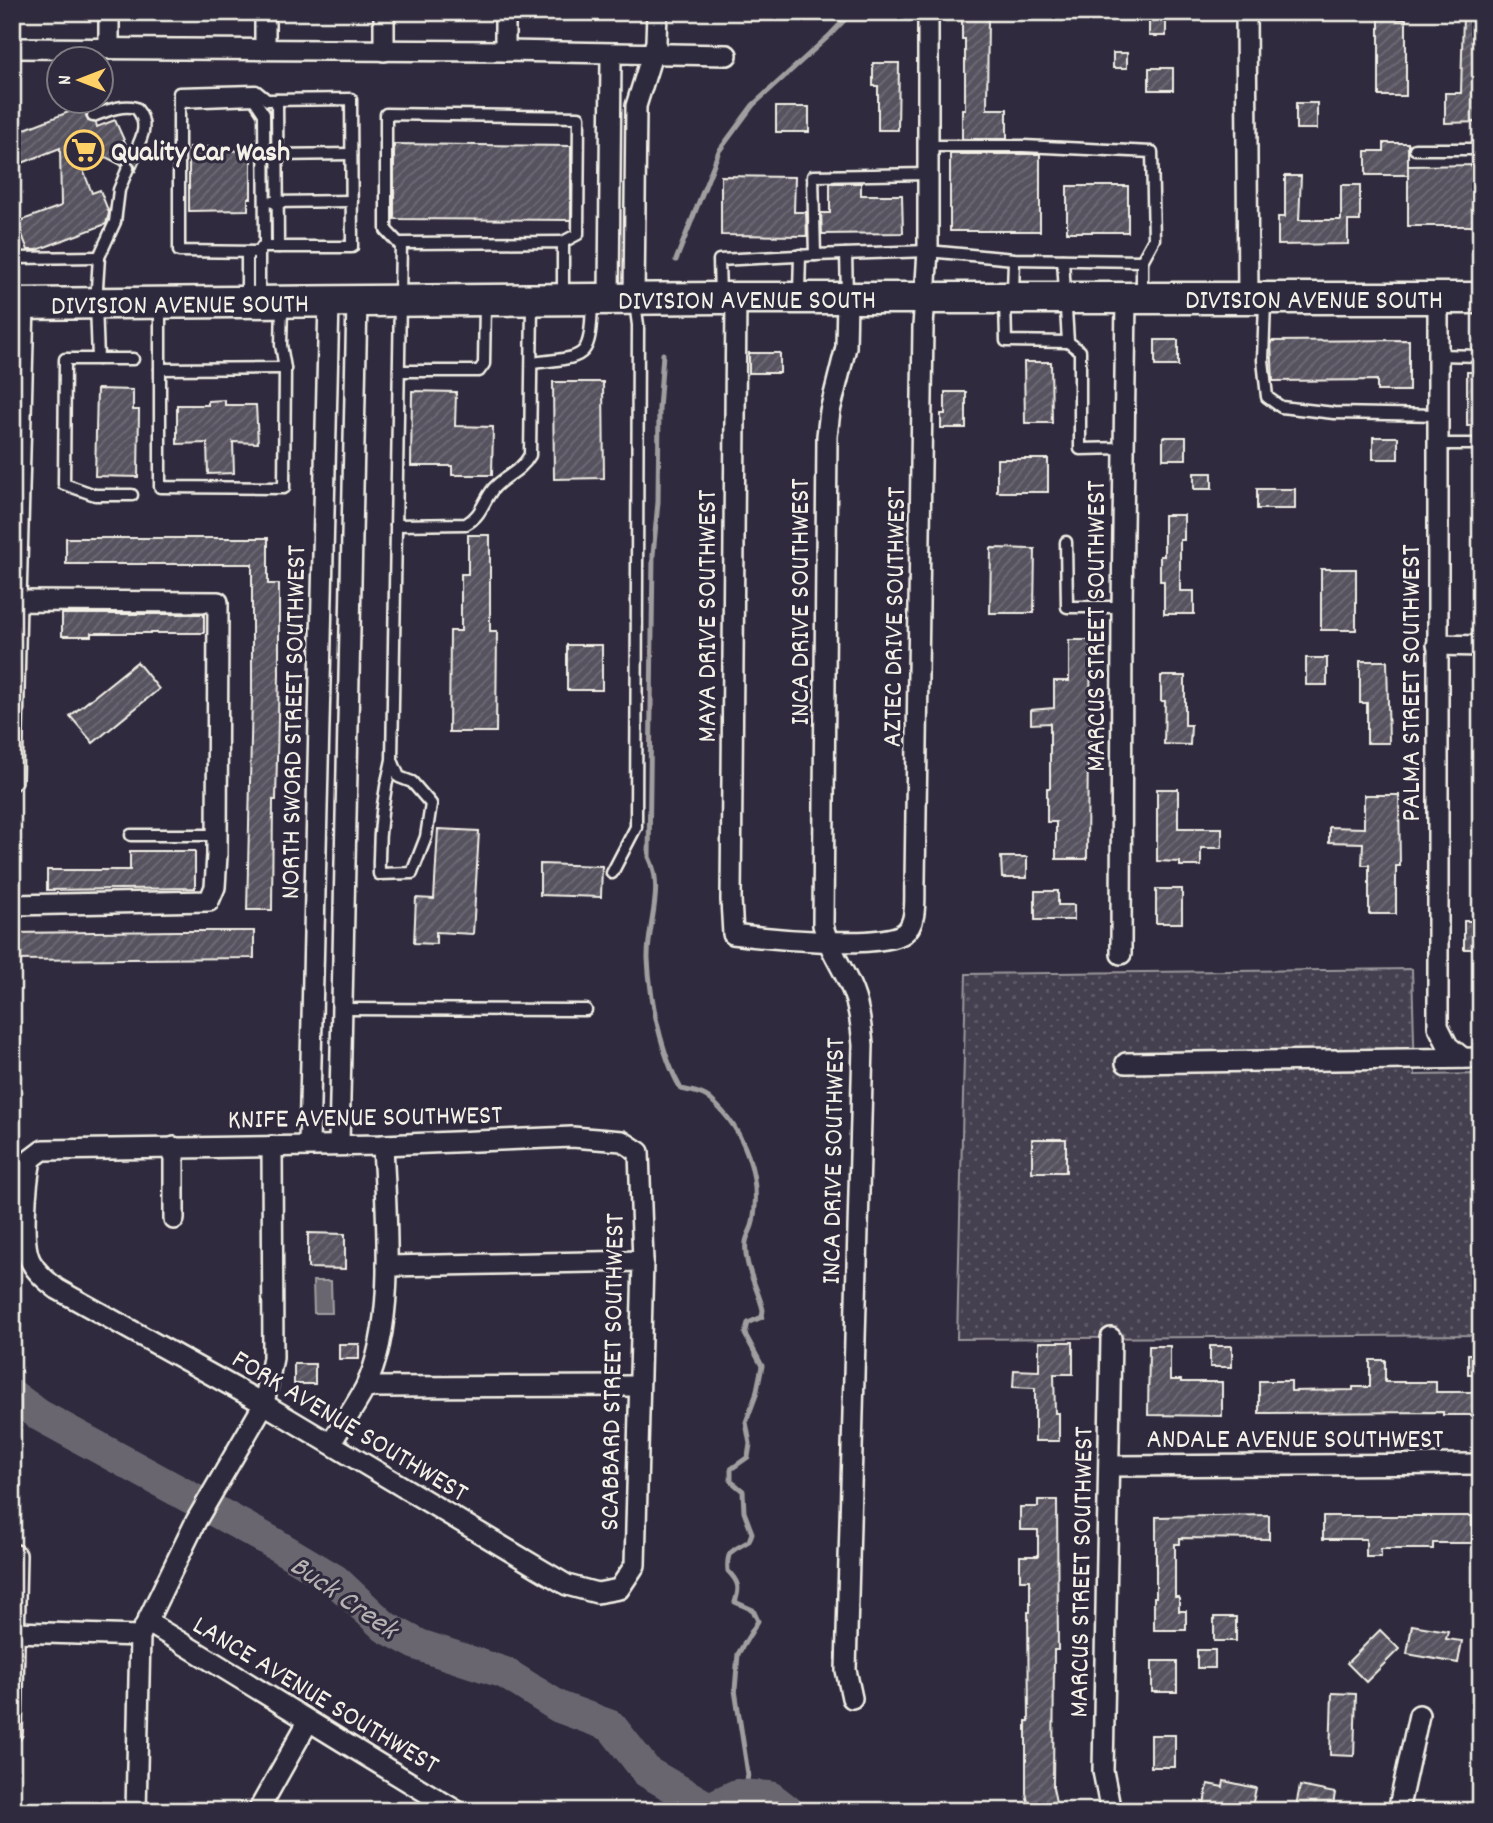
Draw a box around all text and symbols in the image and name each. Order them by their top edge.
north arrow [46,46,116,116]
text: N [53,75,80,85]
supermarket icon: Quality Car Wash [63,129,105,171]
place label: Quality Car Wash [111,135,290,175]
street label: DIVISION AVENUE SOUTH [618,283,876,324]
street label: DIVISION AVENUE SOUTH [1185,283,1443,323]
street label: DIVISION AVENUE SOUTH [51,286,309,329]
street label: INCA DRIVE SOUTHWEST [783,478,823,726]
street label: MARCUS STREET SOUTHWEST [1079,480,1119,772]
street label: AZTEC DRIVE SOUTHWEST [875,486,919,748]
street label: MAYA DRIVE SOUTHWEST [690,490,730,742]
street label: PALMA STREET SOUTHWEST [1394,544,1434,822]
street label: NORTH SWORD STREET SOUTHWEST [273,545,319,900]
street label: INCA DRIVE SOUTHWEST [814,1037,858,1285]
street label: KNIFE AVENUE SOUTHWEST [227,1098,503,1142]
street label: SCABBARD STREET SOUTHWEST [592,1213,638,1531]
street label: FORK AVENUE SOUTHWEST [223,1342,474,1515]
street label: ANDALE AVENUE SOUTHWEST [1146,1422,1444,1462]
street label: MARCUS STREET SOUTHWEST [1061,1426,1107,1718]
water label: Buck Creek [280,1547,407,1654]
street label: LANCE AVENUE SOUTHWEST [184,1608,445,1787]

